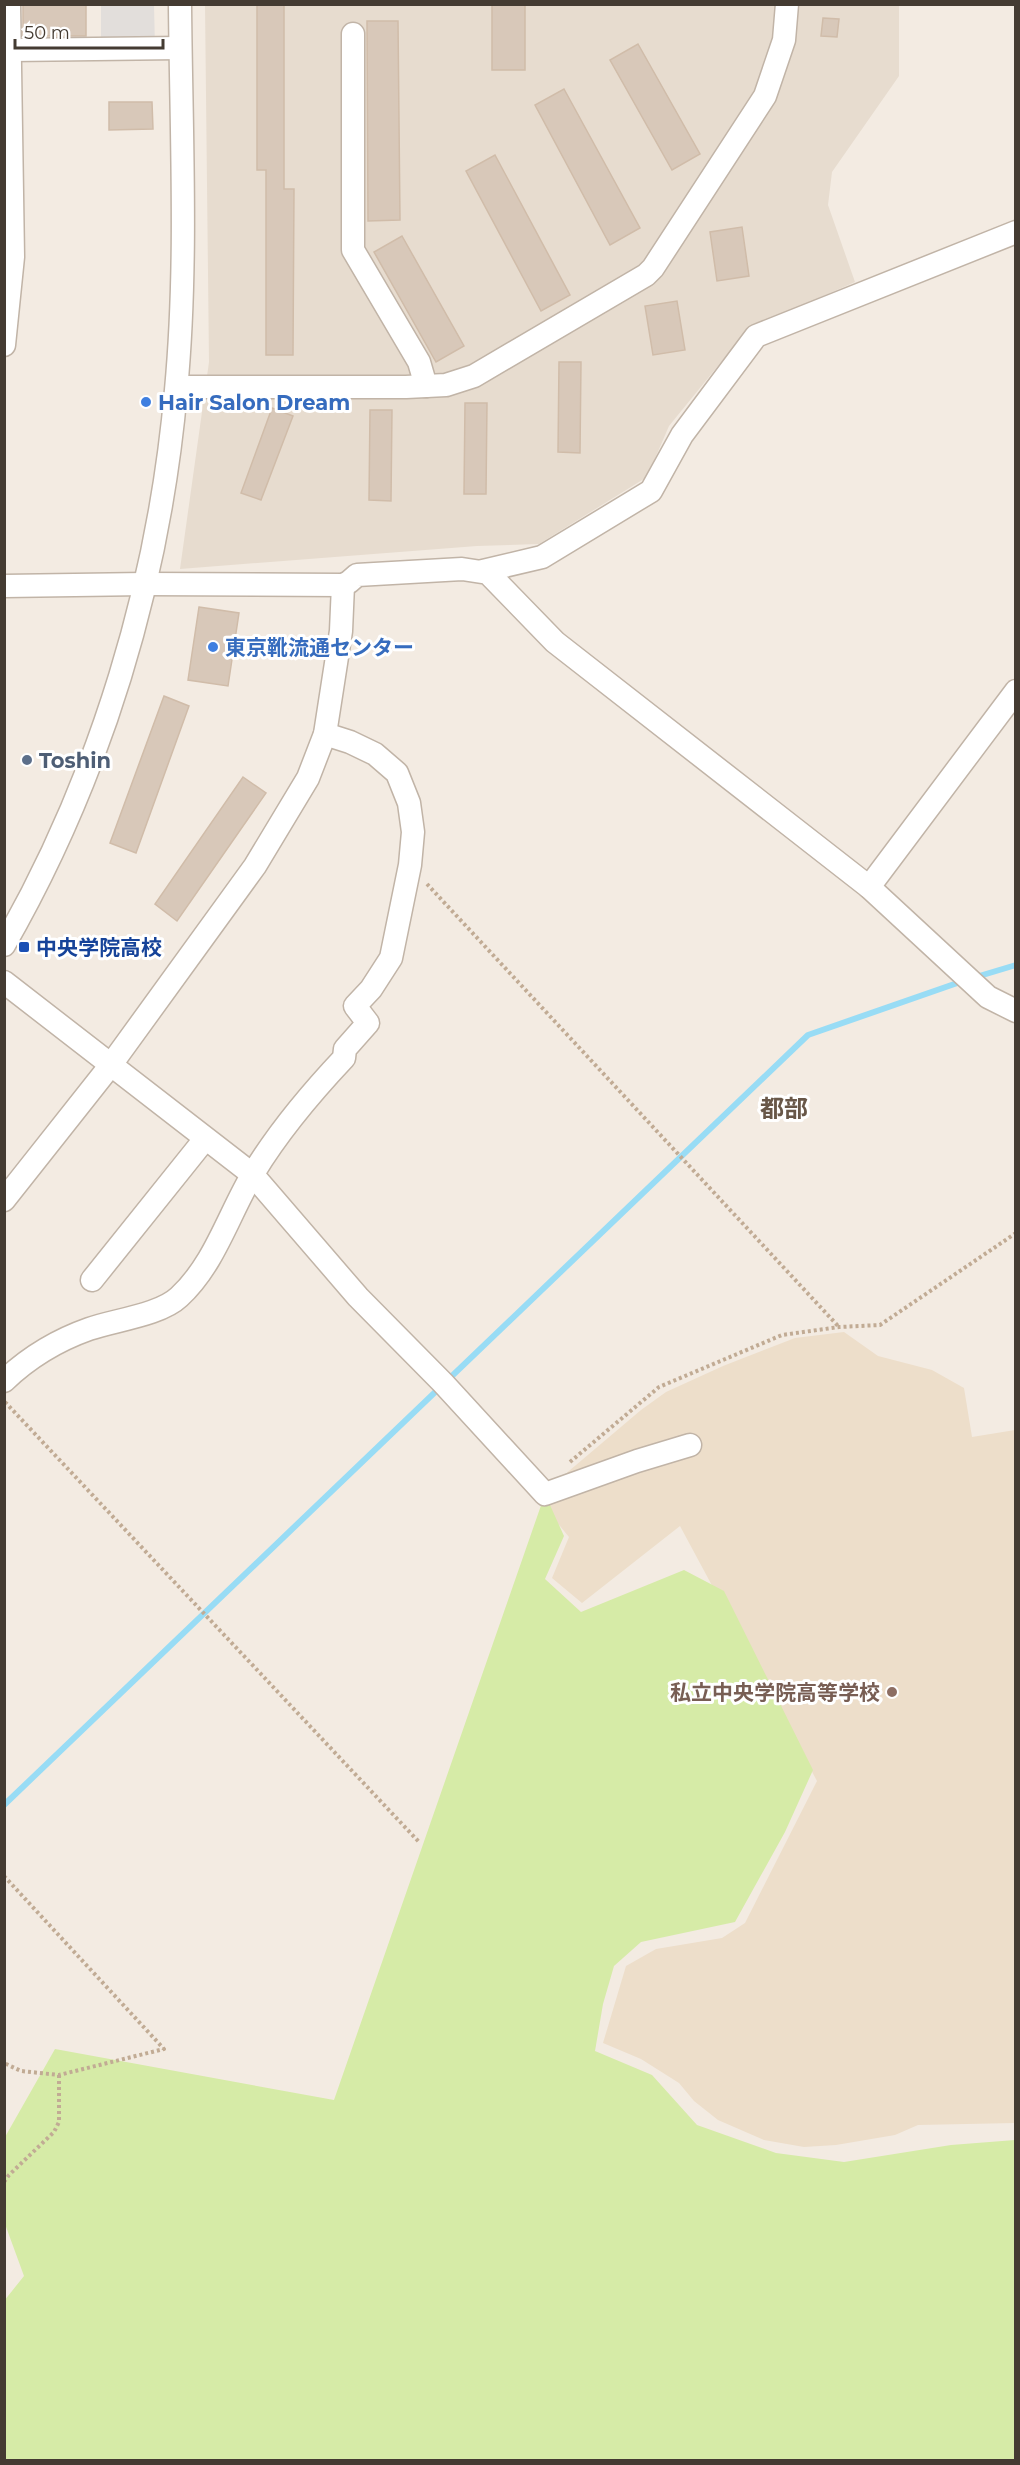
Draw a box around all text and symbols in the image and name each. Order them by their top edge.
scale bar [15,12,164,50]
text: 50 m [24,22,70,44]
place label: Hair Salon Dream [158,390,350,415]
marker: Hair Salon Dream [139,395,153,409]
place label: 東京靴流通センター [225,635,414,660]
marker: 東京靴流通センター [206,640,220,654]
place label: Toshin [39,748,111,773]
marker: Toshin [20,753,34,767]
place label: 中央学院高校 [36,935,162,960]
marker: 中央学院高校 [17,940,31,954]
district label: 都部 [760,1094,808,1123]
place label: 私立中央学院高等学校 [670,1680,880,1705]
marker: 私立中央学院高等学校 [885,1685,899,1699]

